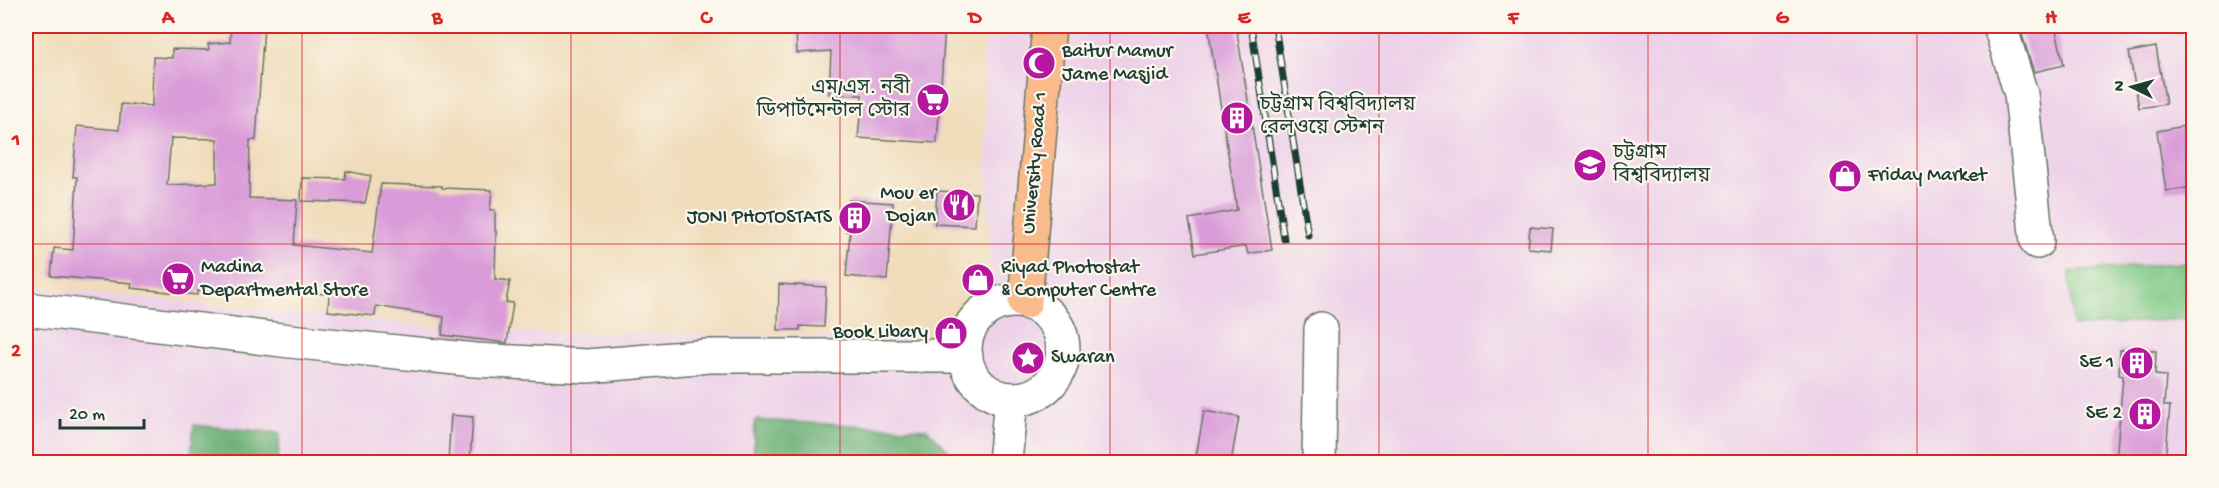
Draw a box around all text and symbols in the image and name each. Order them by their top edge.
text: A [161,8,176,31]
text: B [431,8,443,31]
text: C [700,8,714,31]
text: D [966,8,982,31]
text: E [1238,8,1252,31]
text: F [1507,8,1520,31]
text: G [1776,8,1790,31]
text: H [2045,8,2057,31]
place label: Baitur Mamur Jame Masjid [1061,41,1175,87]
mosque icon: Baitur Mamur Jame Masjid [1021,45,1057,81]
north arrow [2102,57,2162,117]
place label: এম/এস. নবী ডিপার্টমেন্টাল স্টোর [756,74,911,124]
text: N [2111,79,2131,92]
supermarket icon: এম/এস. নবী ডিপার্টমেন্টাল স্টোর [915,82,951,118]
street label: University Road 1 [1018,91,1054,235]
place label: চট্টগ্রাম বিশ্ববিদ্যালয় রেলওয়ে স্টেশন [1259,91,1416,141]
building icon: চট্টগ্রাম বিশ্ববিদ্যালয় রেলওয়ে স্টেশন [1219,100,1255,136]
text: 1 [11,130,20,153]
place label: চট্টগ্রাম বিশ্ববিদ্যালয় [1612,139,1710,189]
school or university icon: চট্টগ্রাম বিশ্ববিদ্যালয় [1572,147,1608,183]
shop icon: Friday Market [1827,158,1863,194]
place label: Friday Market [1867,165,1988,188]
place label: Mou er Dojan [880,183,938,229]
restaurant icon: Mou er Dojan [941,187,977,223]
building icon: JONI PHOTOSTATS [837,200,873,236]
place label: JONI PHOTOSTATS [687,207,833,230]
place label: Madina Departmental Store [199,257,369,303]
place label: Riyad Photostat & Computer Centre [1001,257,1157,303]
supermarket icon: Madina Departmental Store [160,261,196,297]
shop icon: Riyad Photostat & Computer Centre [960,262,996,298]
shop icon: Book Libary [933,315,969,351]
place label: Book Libary [832,322,928,345]
place icon: Swaran [1010,340,1046,376]
text: 2 [11,341,21,364]
building icon: SE 1 [2119,345,2155,381]
place label: Swaran [1051,347,1115,370]
place label: SE 1 [2079,352,2114,375]
scale bar [60,392,144,430]
building icon: SE 2 [2127,396,2163,432]
place label: SE 2 [2086,403,2122,426]
text: 20 m [69,405,105,426]

